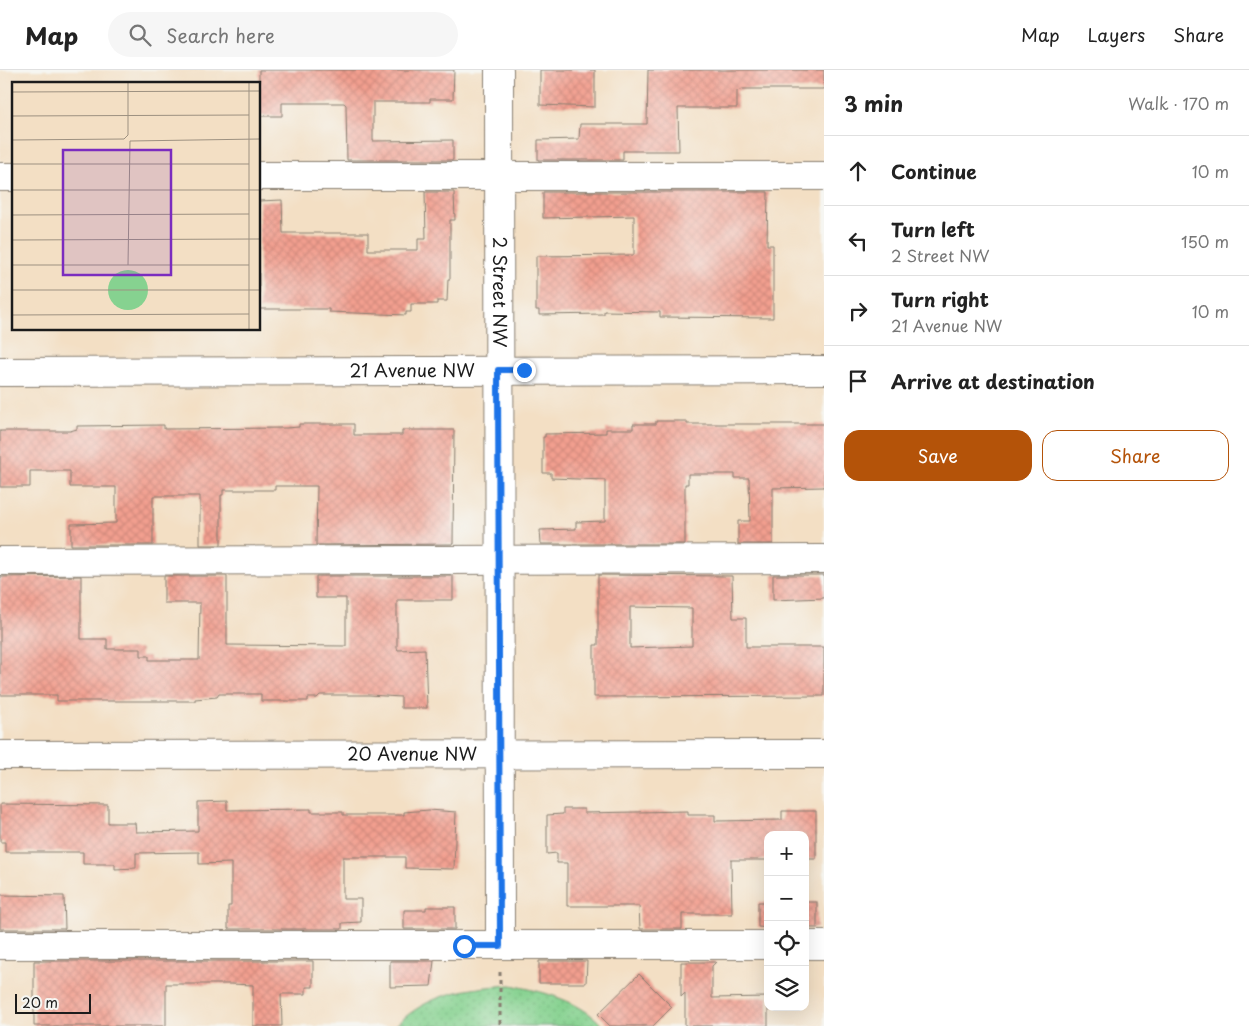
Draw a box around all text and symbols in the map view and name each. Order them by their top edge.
search box [108,12,458,57]
text: Map [25,17,78,53]
icon: search [126,21,154,49]
text: Search here [166,21,275,49]
text: Map [1021,21,1060,48]
text: Layers [1088,21,1145,48]
text: Share [1173,21,1224,48]
inset map [12,82,260,330]
text: 3 min [844,87,903,119]
text: Walk · 170 m [1128,91,1229,115]
icon: ahead [844,157,872,185]
text: Continue [891,157,977,185]
text: 10 m [1192,159,1229,183]
text: Turn left [891,215,975,243]
icon: left [844,227,872,255]
text: 150 m [1181,229,1229,253]
street label: 2 Street NW [487,237,514,347]
text: 2 Street NW [891,243,989,267]
text: Turn right [891,285,989,313]
icon: right [844,297,872,325]
text: 10 m [1192,299,1229,323]
text: 21 Avenue NW [891,313,1002,337]
street label: 21 Avenue NW [349,356,475,383]
route end [513,359,536,382]
icon: arrive [844,367,872,395]
text: Arrive at destination [891,367,1095,395]
button: Save [844,430,1032,481]
button: Share [1042,430,1229,481]
street label: 20 Avenue NW [347,739,477,767]
map controls [764,831,809,1011]
button: + [764,831,809,876]
button: − [764,876,809,921]
button: locate [764,921,809,966]
route start [453,935,476,958]
button: layers [764,966,809,1011]
scale bar [15,991,91,1014]
text: 20 m [22,992,58,1013]

